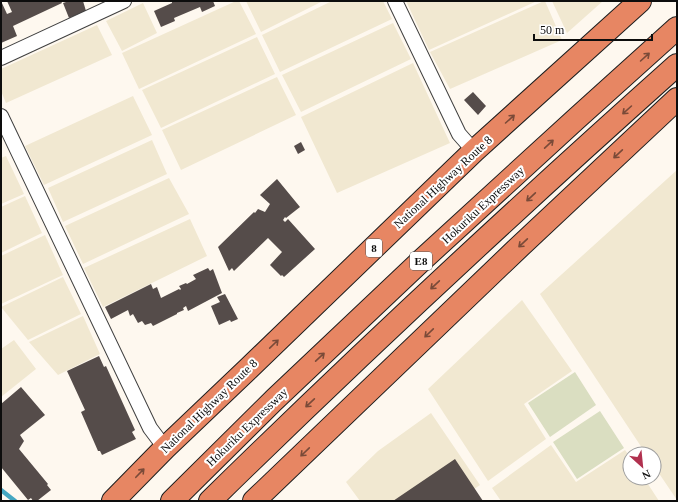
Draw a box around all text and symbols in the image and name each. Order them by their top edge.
scale bar [534,16,652,42]
text: 50 m [540,23,565,37]
one-way arrow [640,52,650,62]
one-way arrow [622,105,632,115]
one-way arrow [505,114,515,124]
street label: National Highway Route 8 [391,133,495,231]
one-way arrow [543,140,554,149]
one-way arrow [613,150,623,159]
street label: Hokuriku Expressway [439,163,527,247]
one-way arrow [526,193,536,202]
one-way arrow [518,238,528,248]
road number: 8 [366,239,382,257]
road number: E8 [410,252,432,270]
one-way arrow [430,281,440,290]
one-way arrow [424,328,434,338]
one-way arrow [269,339,279,349]
one-way arrow [315,352,325,362]
street label: National Highway Route 8 [158,356,260,456]
street label: Hokuriku Expressway [204,385,290,469]
one-way arrow [305,399,315,408]
north arrow [622,446,662,486]
one-way arrow [300,447,310,457]
one-way arrow [135,468,145,478]
text: N [640,468,653,482]

